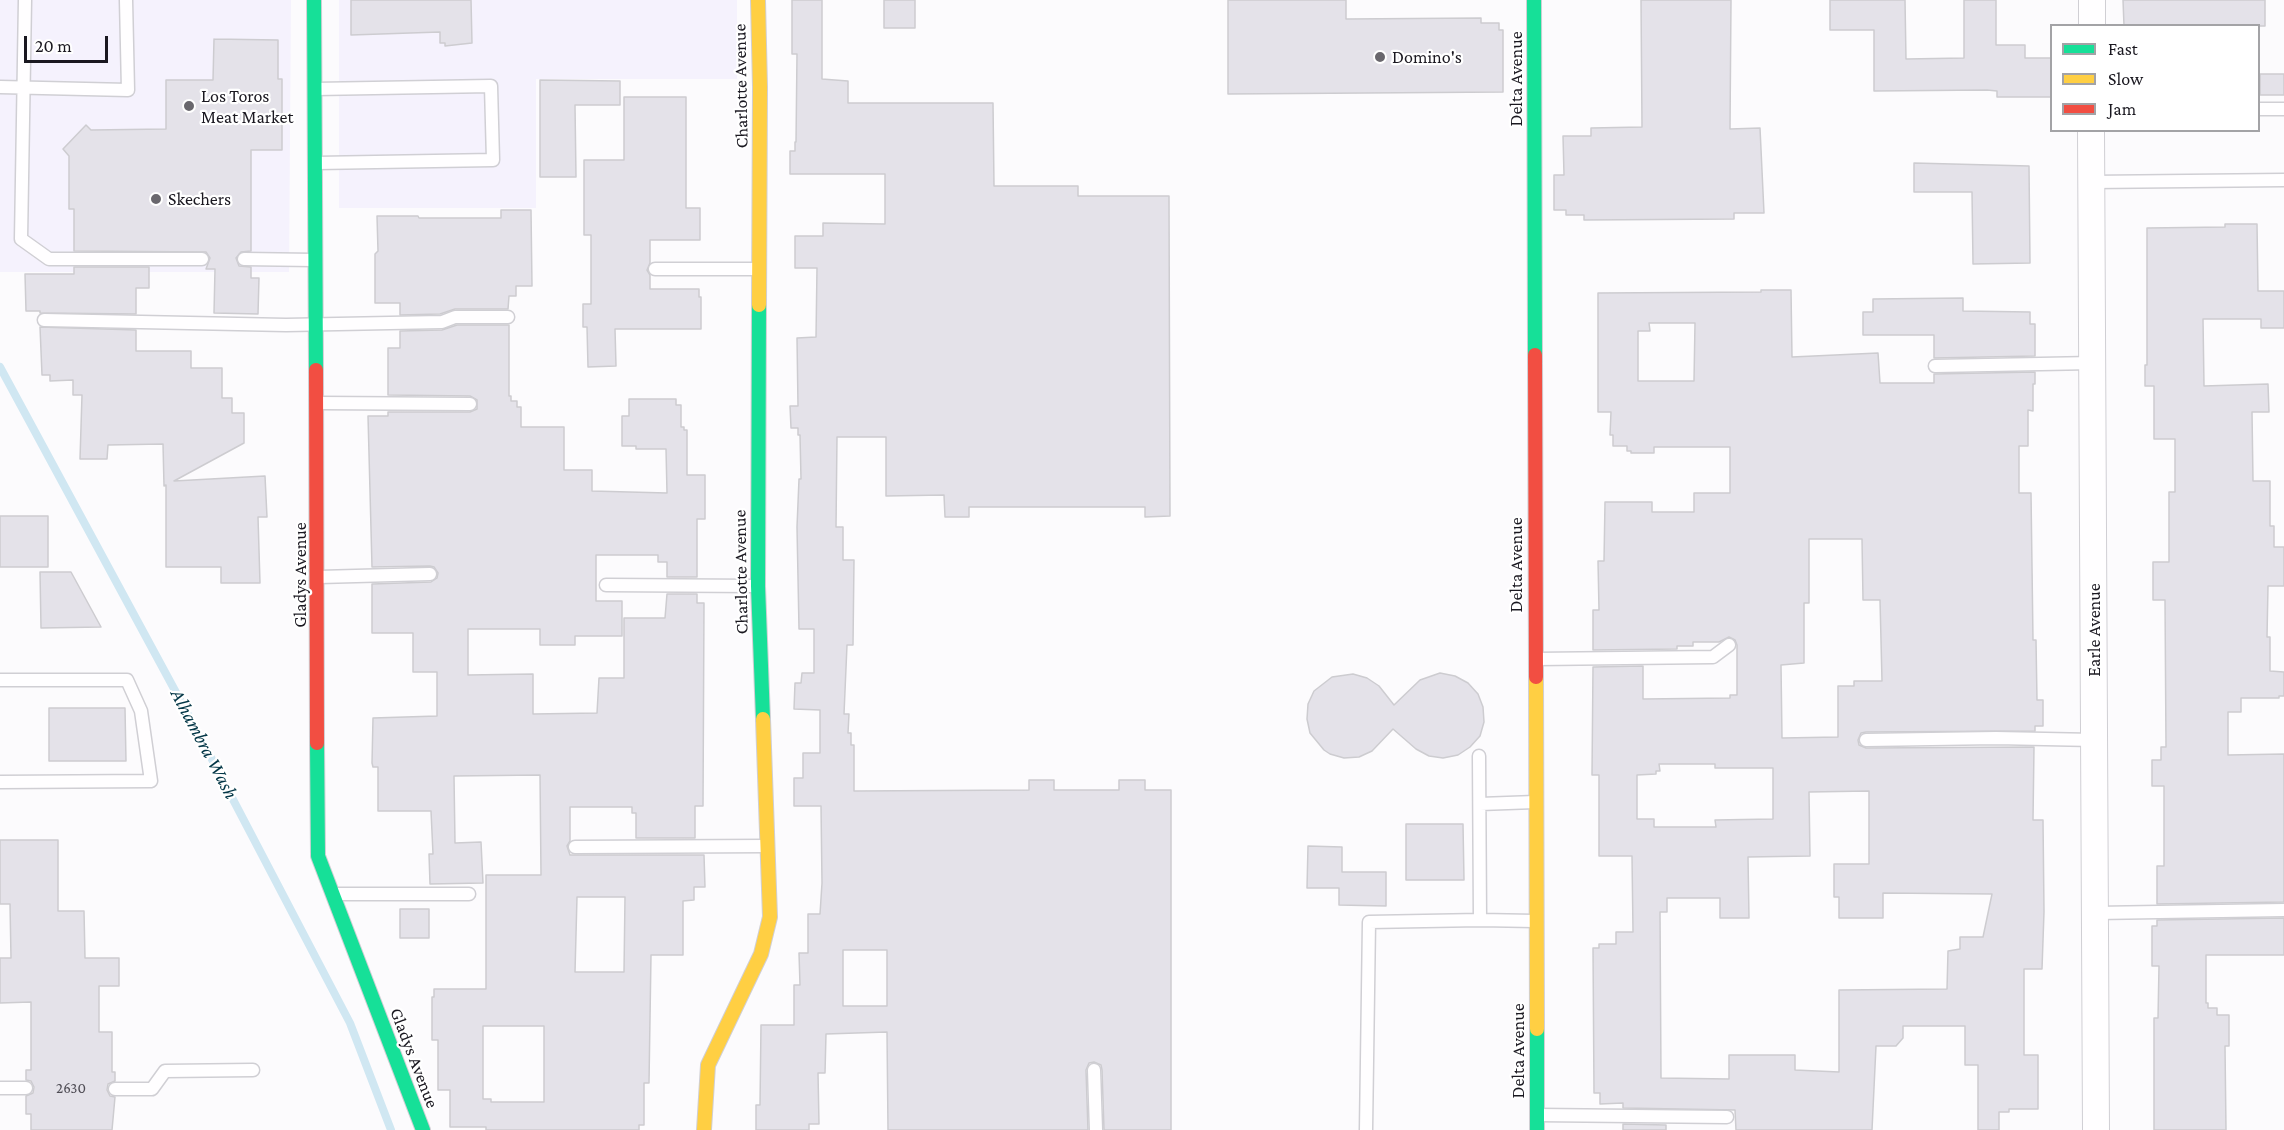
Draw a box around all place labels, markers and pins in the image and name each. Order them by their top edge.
place label: Domino's [1392,46,1462,68]
marker: Domino's [1373,50,1387,64]
place label: Los Toros Meat Market [201,85,293,128]
marker: Los Toros Meat Market [182,99,196,113]
place label: Skechers [168,188,231,210]
marker: Skechers [149,192,163,206]

